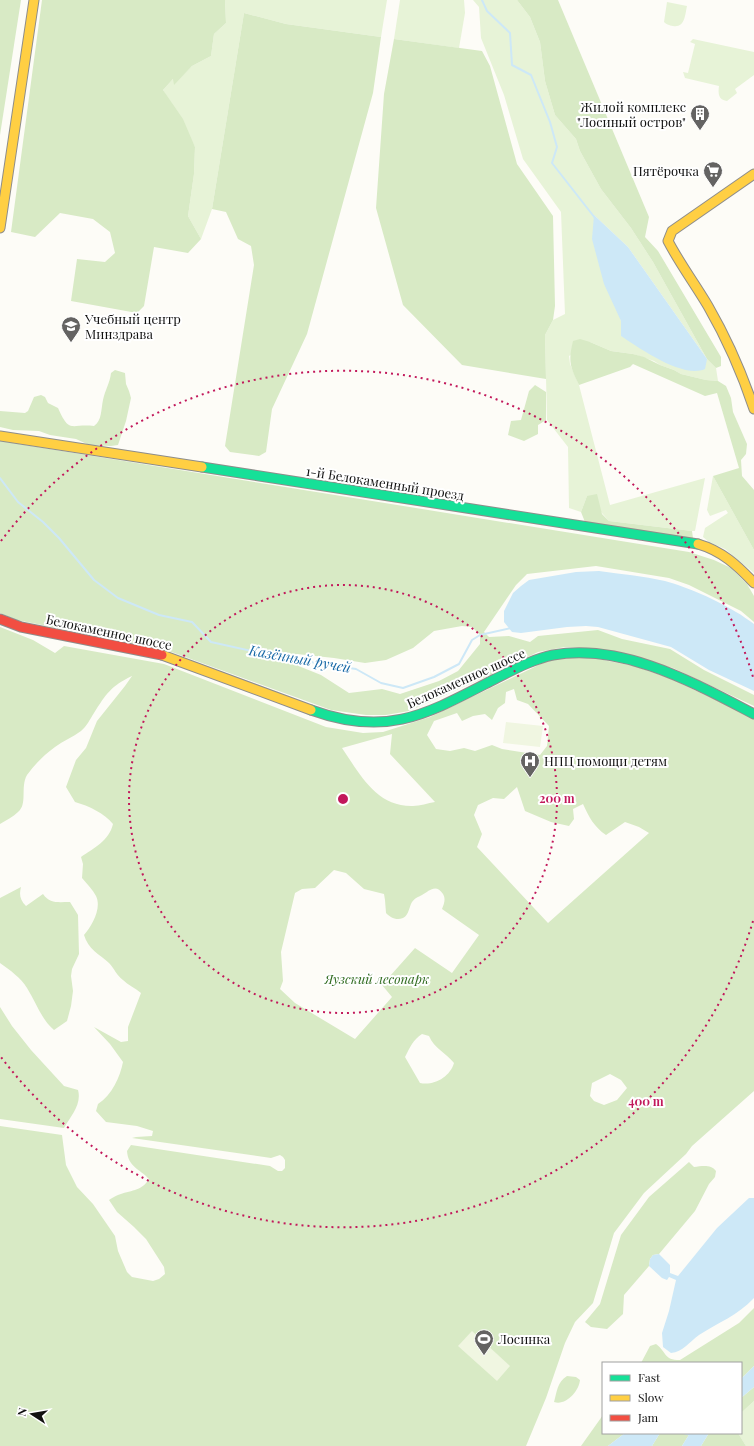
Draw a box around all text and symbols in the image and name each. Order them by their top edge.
place label: Жилой комплекс "Лосиный остров" [577,98,686,130]
building icon: Жилой комплекс "Лосиный остров" [689,103,711,131]
supermarket icon: Пятёрочка [702,160,724,188]
place label: Пятёрочка [633,162,700,179]
place label: Учебный центр Минздрава [84,310,181,342]
school or university icon: Учебный центр Минздрава [60,315,82,343]
street label: 1-й Белокаменный проезд [305,462,466,503]
street label: Белокаменное шоссе [45,610,174,653]
water label: Казённый ручей [247,640,354,677]
street label: Белокаменное шоссе [404,644,528,711]
hospital icon: НПЦ помощи детям [519,750,541,778]
place label: НПЦ помощи детям [544,752,667,769]
text: 200 m [539,790,575,806]
centre of rings [336,792,350,806]
park label: Яузский лесопарк [324,970,429,987]
text: 400 m [628,1093,664,1109]
sports icon: Лосинка [473,1328,495,1356]
place label: Лосинка [497,1330,551,1347]
legend [602,1362,742,1434]
text: Fast [638,1369,661,1385]
text: Slow [638,1389,664,1405]
north arrow [12,1394,52,1434]
text: N [14,1406,30,1417]
text: Jam [637,1409,659,1425]

